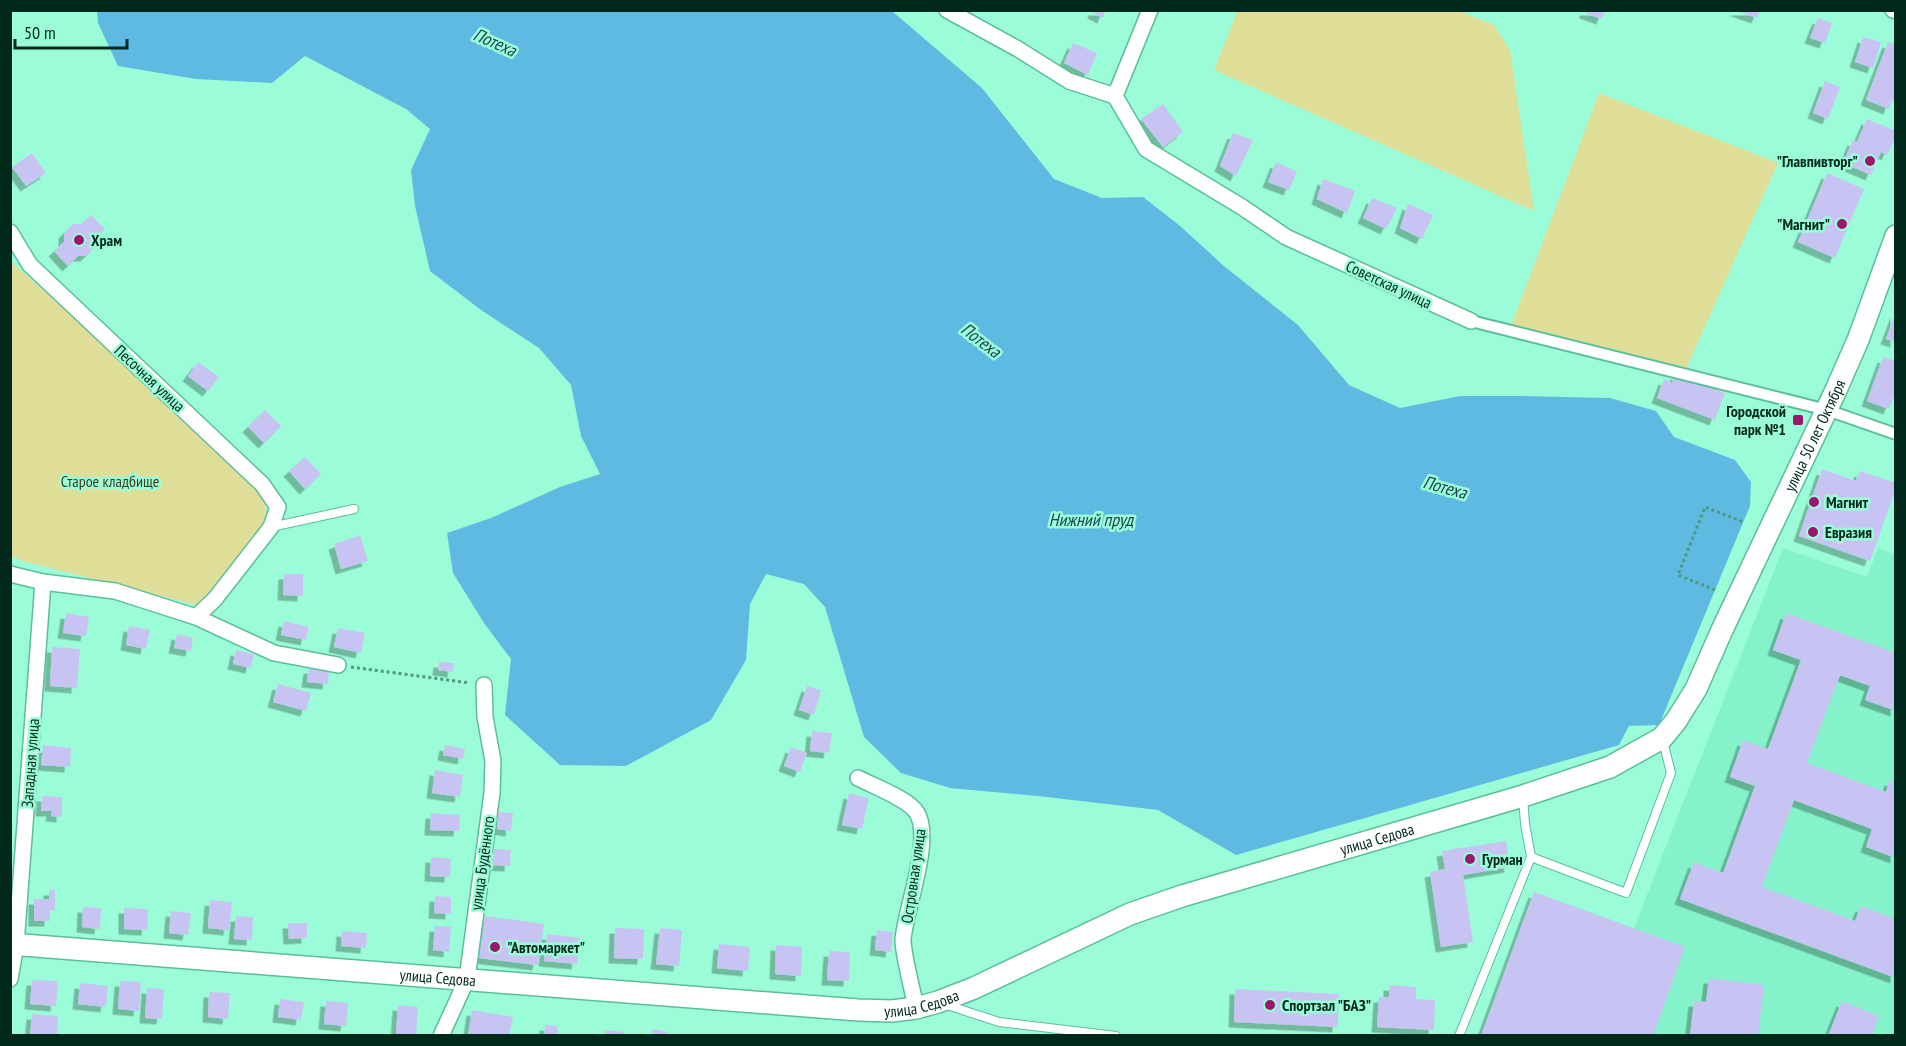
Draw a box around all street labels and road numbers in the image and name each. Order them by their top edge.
street label: Советская улица [1343,255,1435,313]
street label: Песочная улица [111,340,189,416]
street label: улица 50 лет Октября [1779,376,1849,495]
street label: Западная улица [17,718,43,808]
street label: улица Будённого [465,814,499,911]
street label: улица Седова [1337,819,1416,859]
street label: Островная улица [896,827,930,925]
street label: улица Седова [399,964,477,990]
street label: улица Седова [884,985,962,1021]

